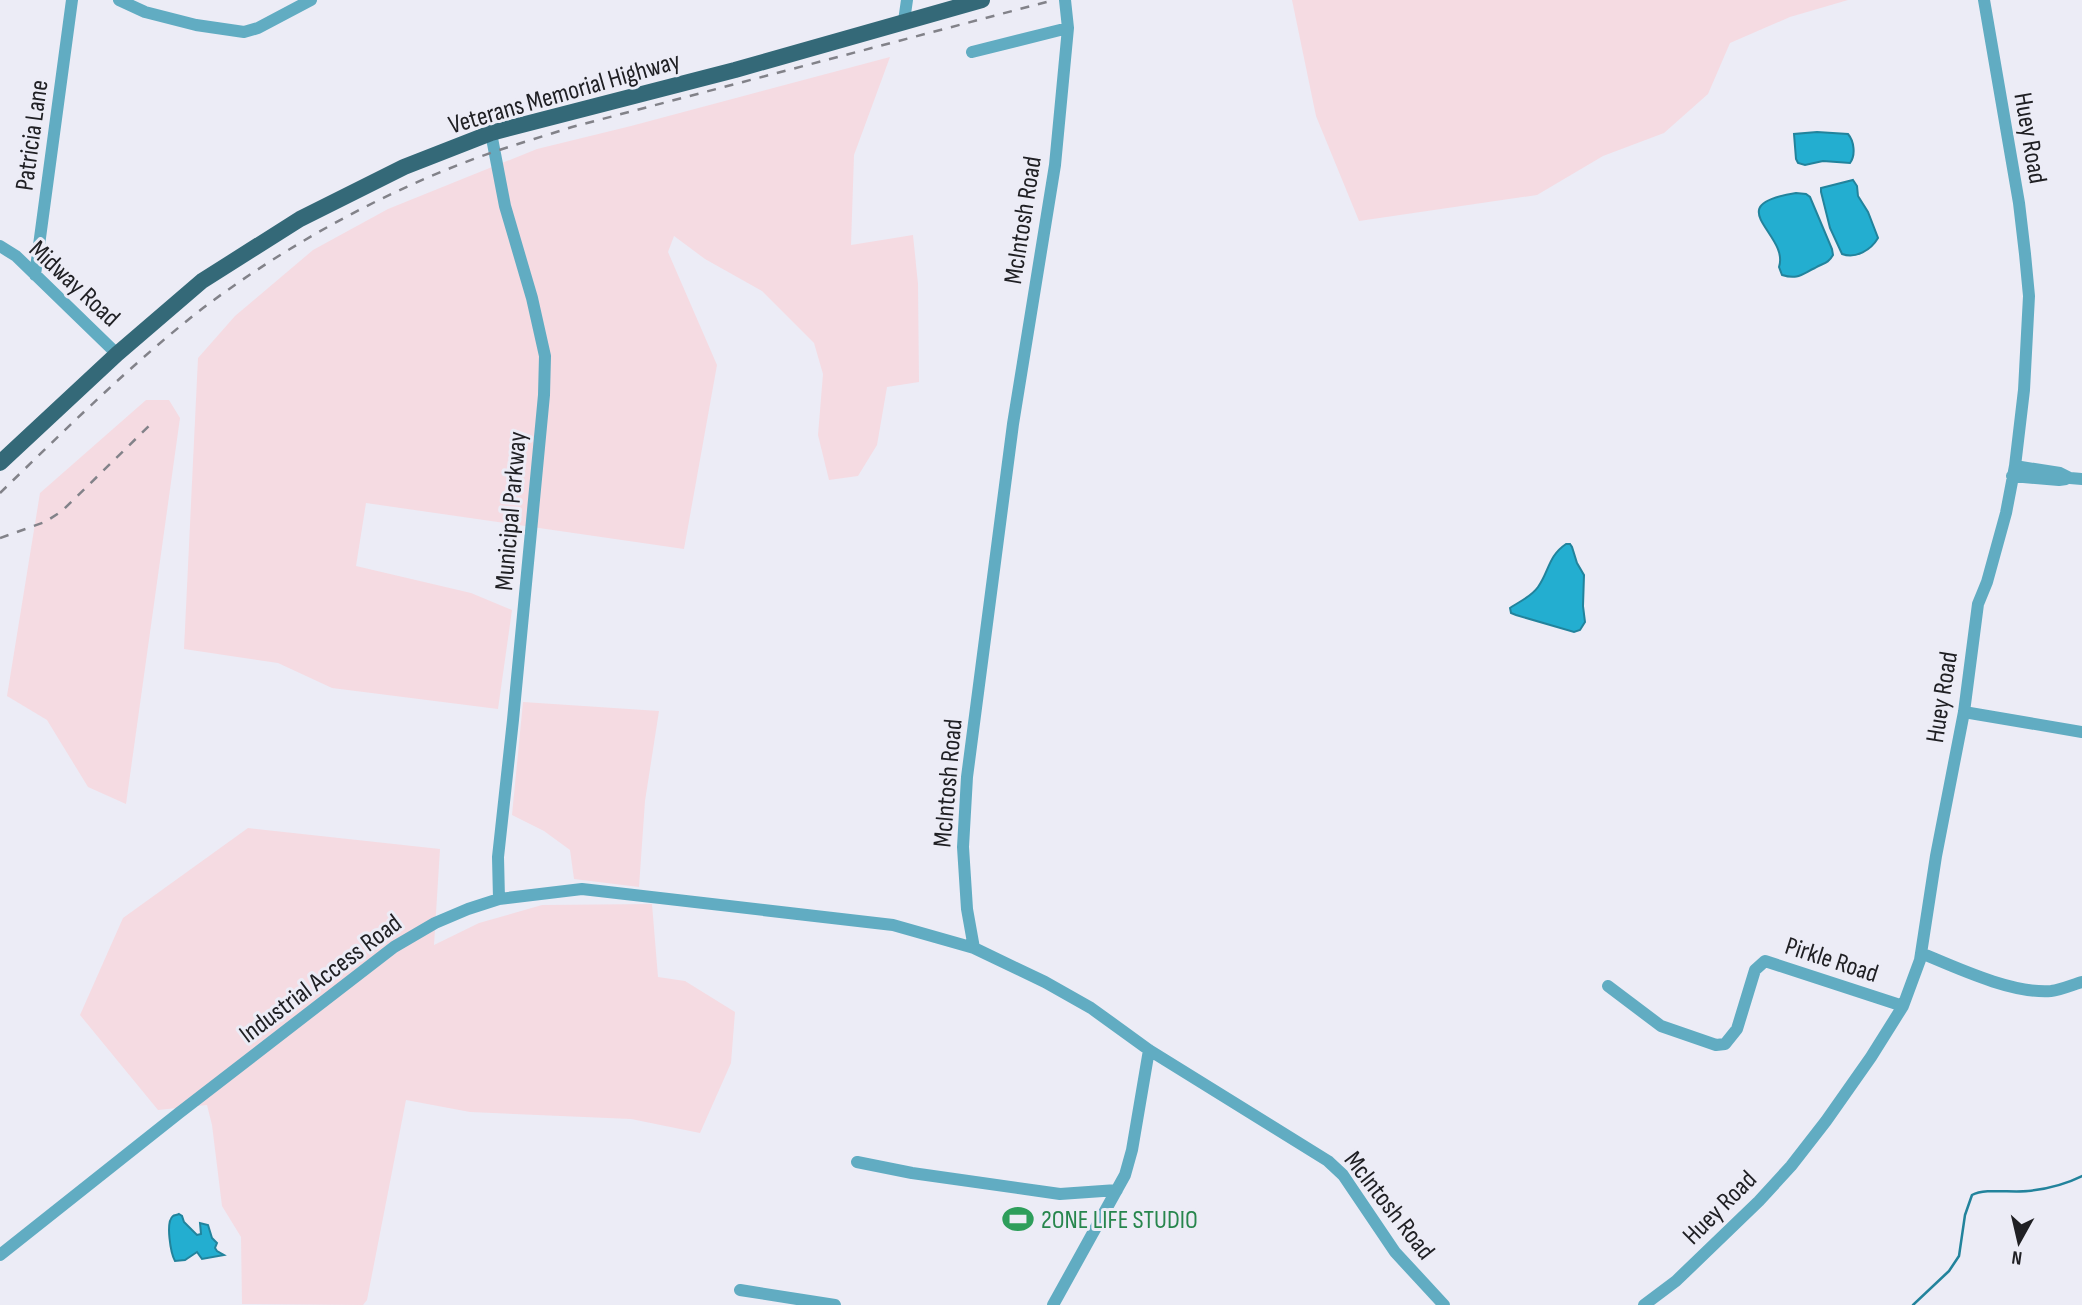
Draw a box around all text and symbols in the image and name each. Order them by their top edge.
street label: Veterans Memorial Highway [445,46,684,141]
street label: Patricia Lane [9,78,56,193]
street label: Huey Road [2006,90,2053,186]
street label: McIntosh Road [998,154,1049,286]
street label: Midway Road [22,234,126,334]
street label: Municipal Parkway [489,430,534,592]
street label: Huey Road [1920,649,1965,745]
street label: McIntosh Road [927,718,970,849]
street label: Industrial Access Road [234,908,408,1050]
street label: Pirkle Road [1781,931,1882,990]
street label: McIntosh Road [1337,1146,1441,1266]
street label: Huey Road [1677,1165,1763,1251]
sports icon: 2ONE LIFE STUDIO [1001,1202,1035,1236]
place label: 2ONE LIFE STUDIO [1041,1205,1198,1236]
north arrow [1984,1207,2054,1277]
text: N [2010,1245,2023,1269]

